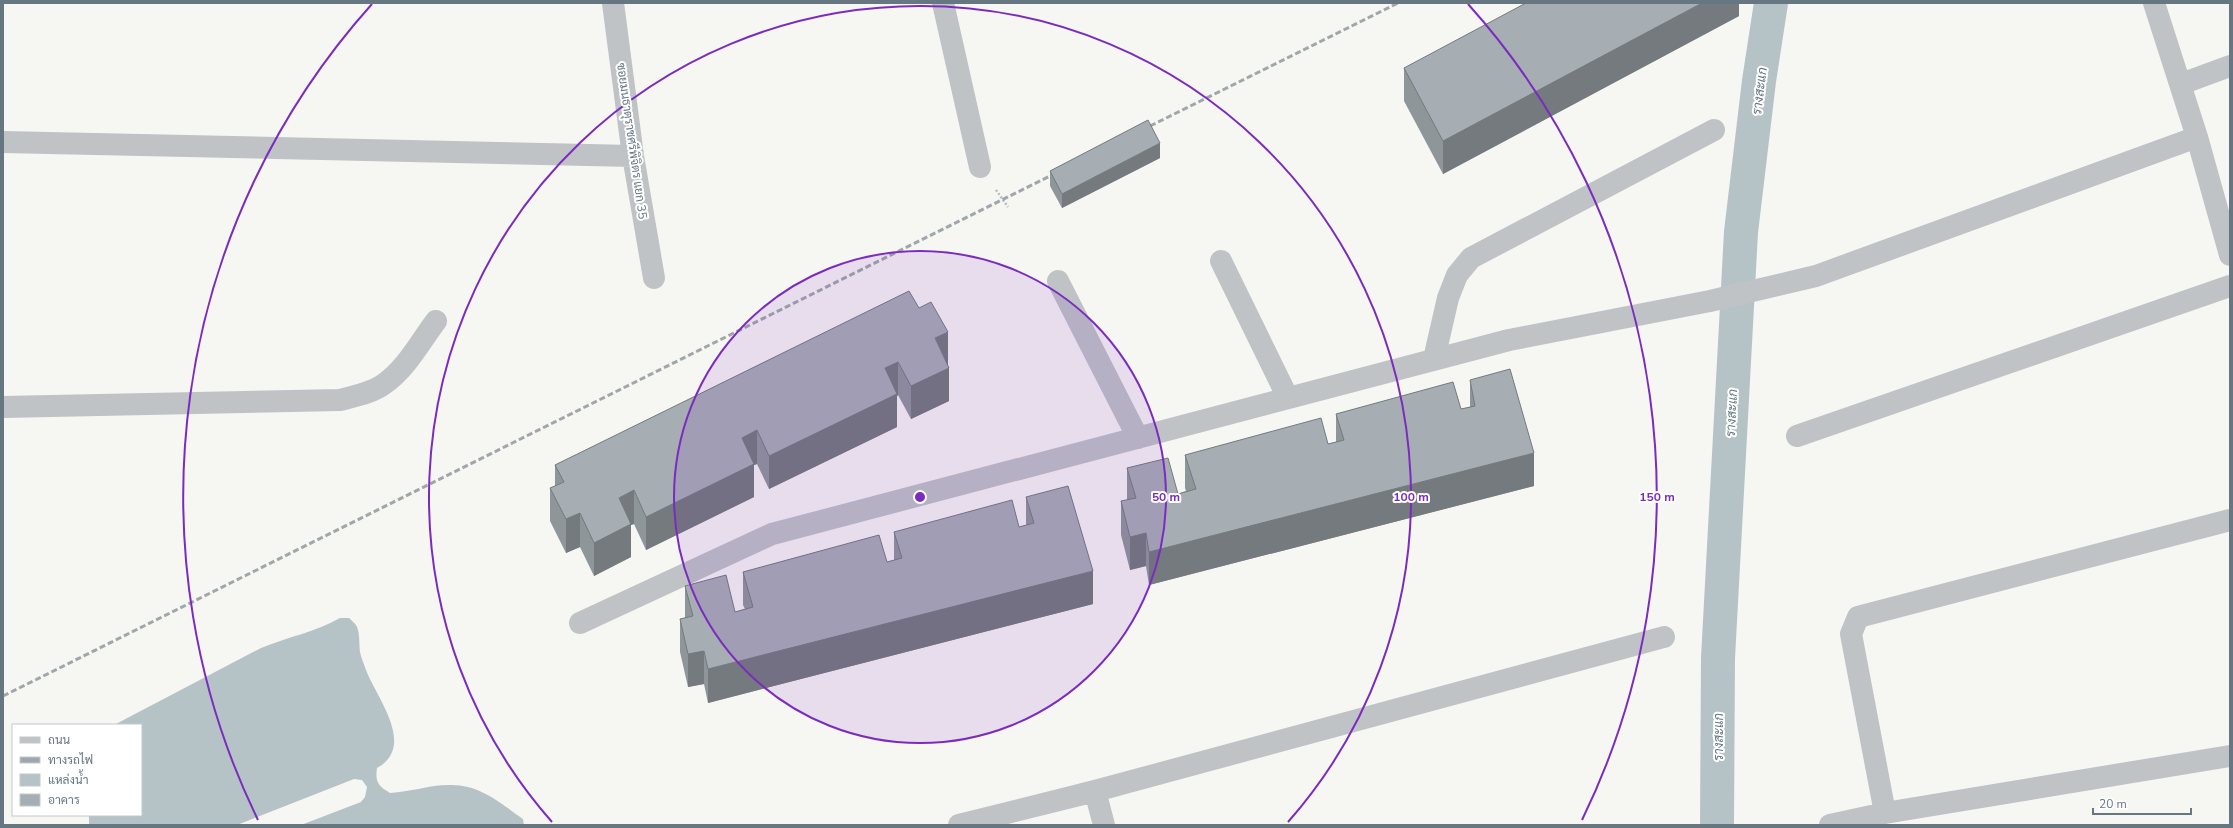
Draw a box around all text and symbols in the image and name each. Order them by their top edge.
street label: ซอยมนธาตุราชศรีพิจิตร แยก 35 [612,62,651,220]
water label: รางสะแก [1748,66,1772,116]
water label: รางสะแก [1722,389,1742,437]
text: 50 m [1152,489,1180,505]
text: 100 m [1393,489,1429,505]
text: 150 m [1639,489,1675,505]
centre of rings [913,490,927,504]
water label: รางสะแก [1710,713,1728,761]
legend [12,724,142,816]
text: ถนน [48,732,71,748]
text: ทางรถไฟ [48,752,93,768]
text: แหล่งน้ำ [48,769,88,788]
scale bar [2093,790,2191,816]
text: อาคาร [48,792,80,808]
text: 20 m [2099,796,2127,812]

